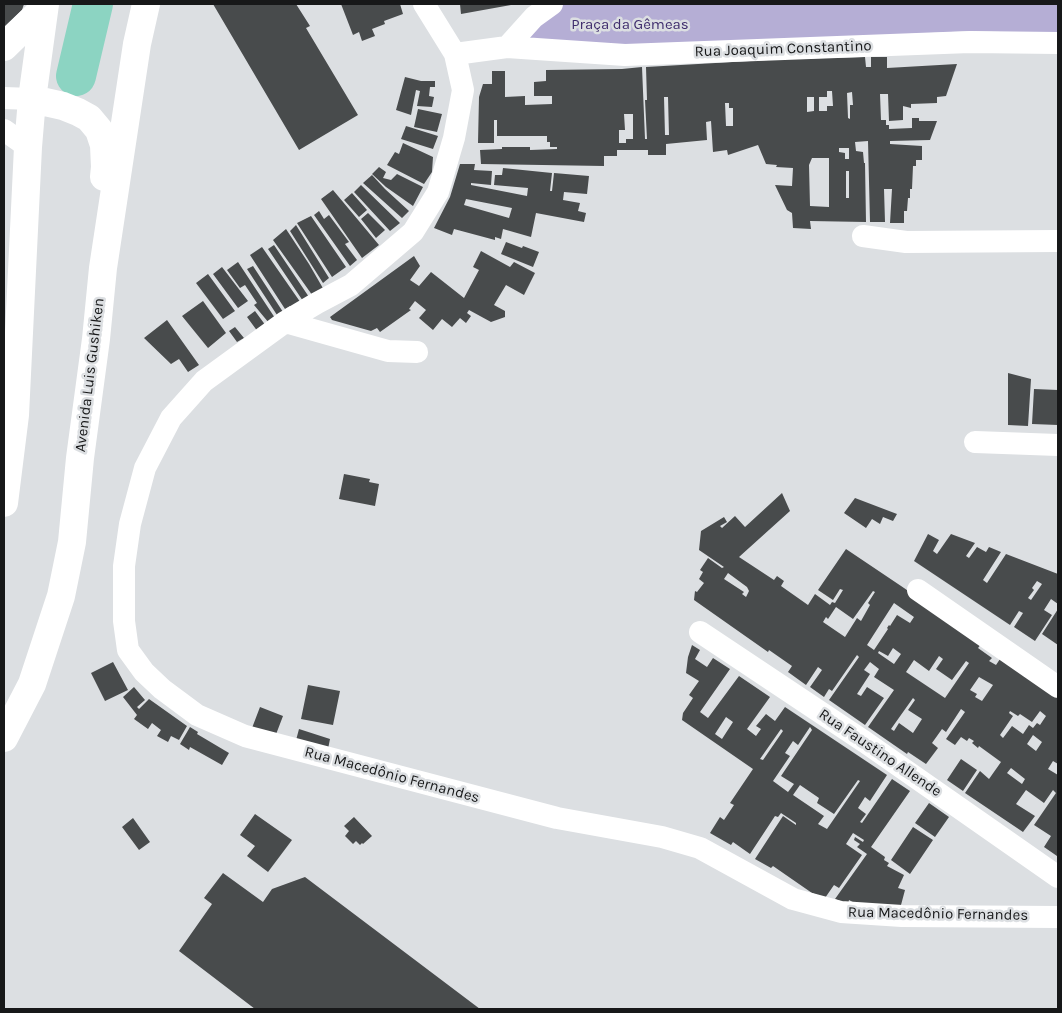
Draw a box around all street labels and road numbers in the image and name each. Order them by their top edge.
street label: Rua Joaquim Constantino [694,37,872,61]
street label: Avenida Luis Gushiken [72,297,108,453]
street label: Rua Faustino Allende [815,705,945,801]
street label: Rua Macedônio Fernandes [303,743,481,807]
street label: Rua Macedônio Fernandes [848,903,1028,925]

